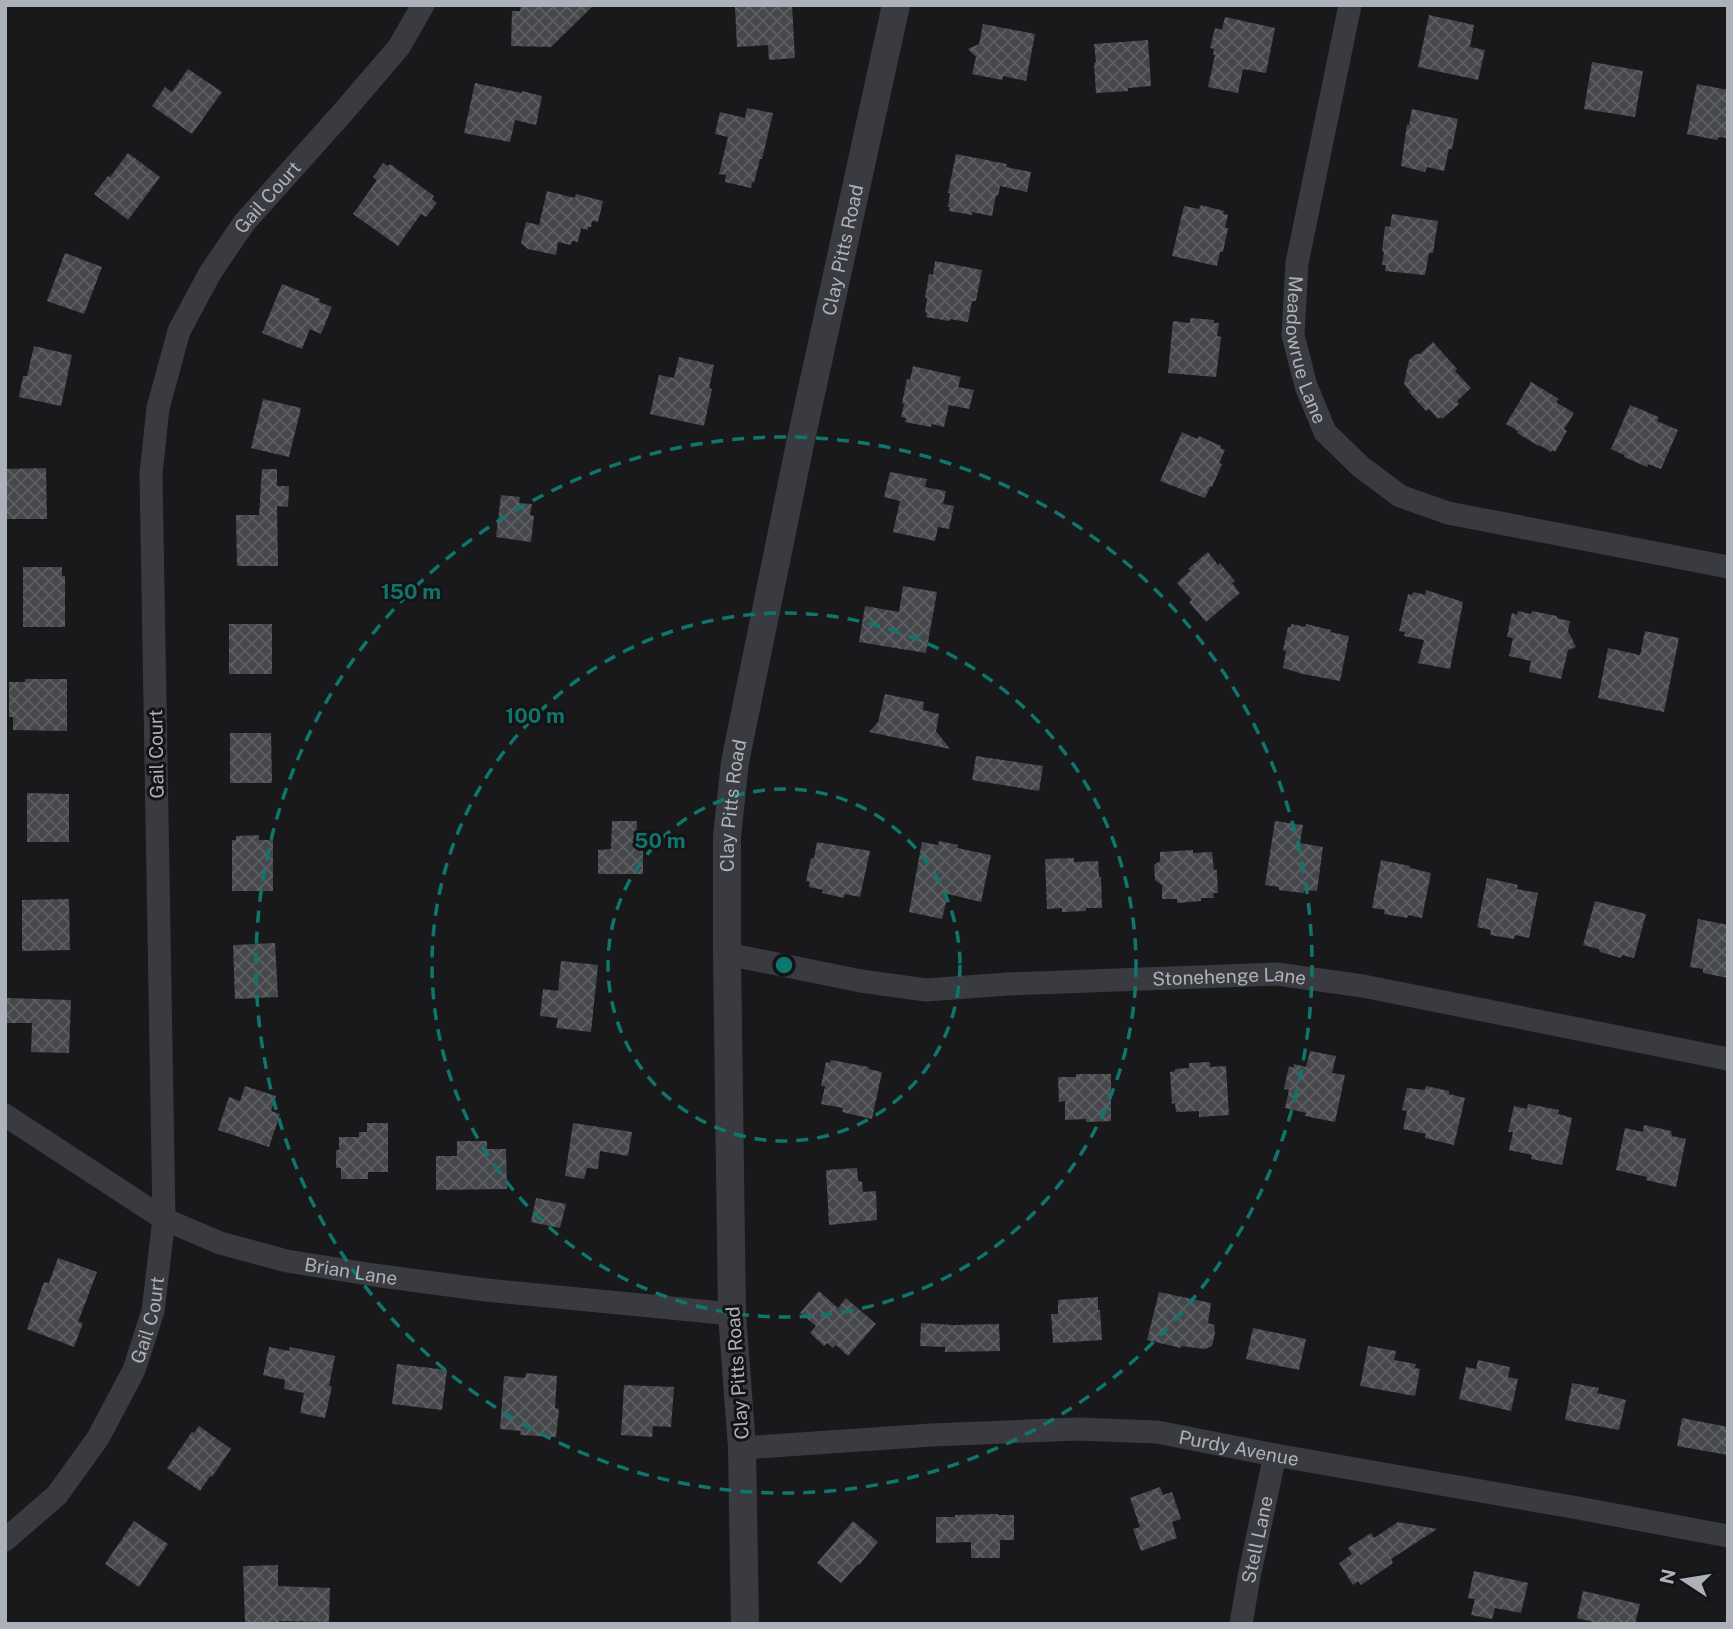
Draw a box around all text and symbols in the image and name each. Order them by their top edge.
street label: Gail Court [229,156,305,237]
street label: Clay Pitts Road [817,182,867,318]
street label: Meadowrue Lane [1282,275,1331,427]
text: 150 m [381,579,441,604]
text: 100 m [505,703,565,728]
street label: Gail Court [144,709,168,799]
street label: Clay Pitts Road [716,737,750,872]
text: 50 m [634,828,686,853]
centre of rings [772,953,796,977]
street label: Stonehenge Lane [1152,963,1308,990]
street label: Brian Lane [303,1253,399,1289]
street label: Gail Court [126,1275,168,1366]
street label: Clay Pitts Road [721,1306,753,1440]
street label: Purdy Avenue [1177,1425,1301,1470]
street label: Stell Lane [1237,1494,1277,1585]
north arrow [1649,1545,1719,1615]
text: N [1655,1567,1680,1586]

